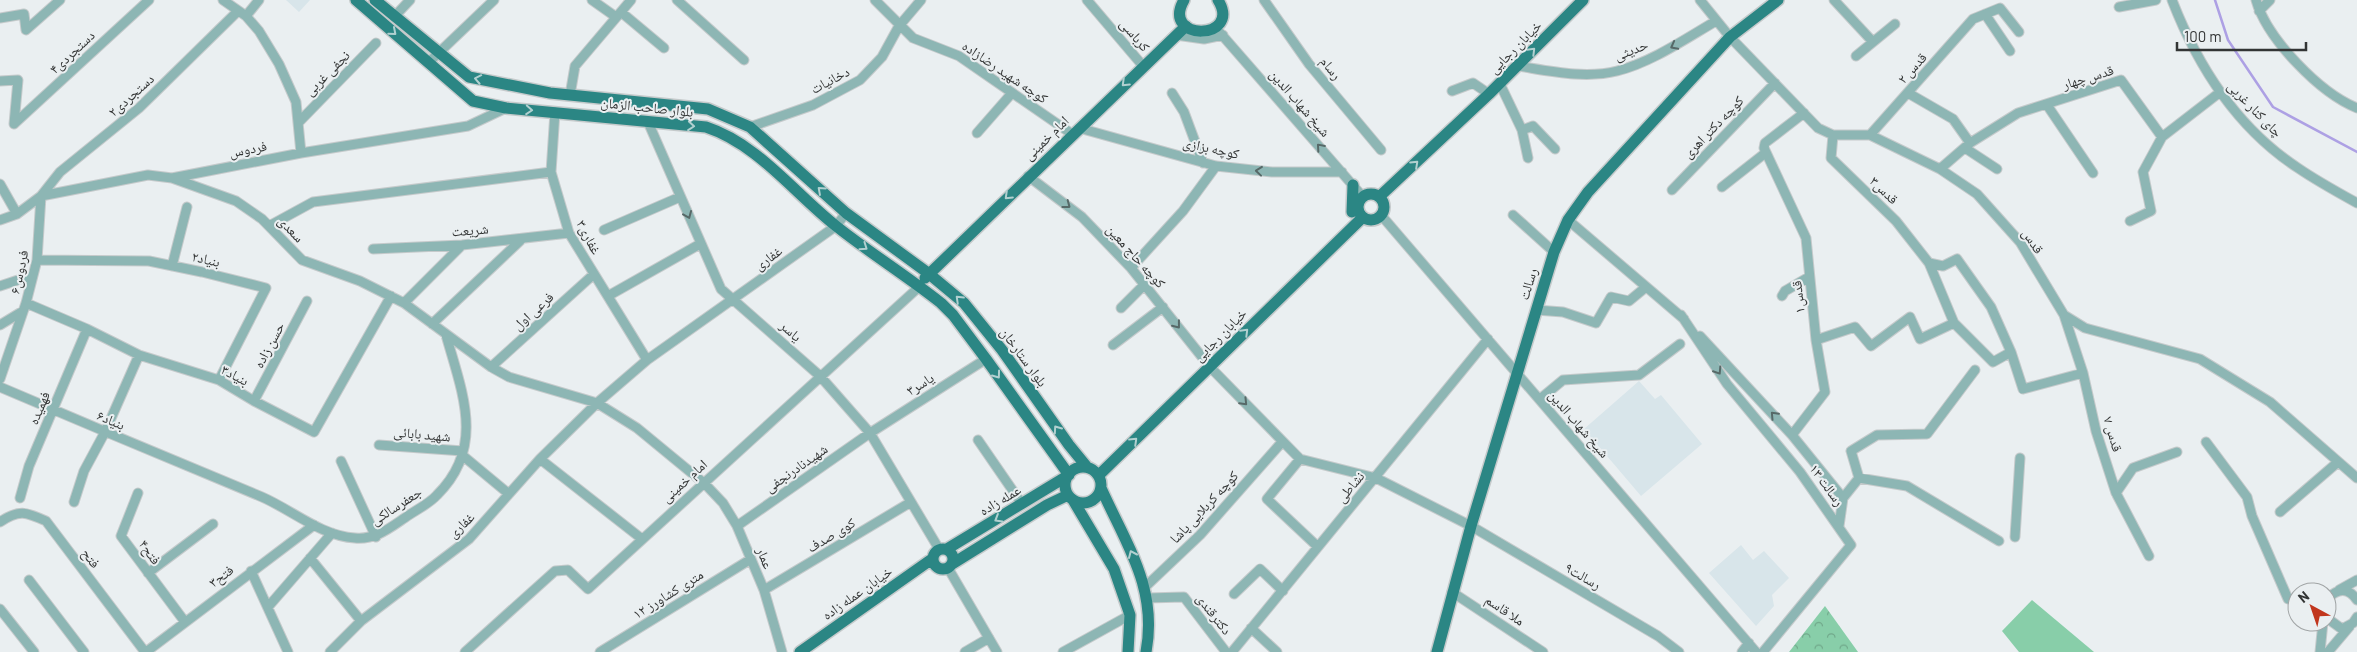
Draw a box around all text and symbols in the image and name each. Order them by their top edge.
street label: کرباسی [1116,15,1154,55]
street label: خیابان رجایی [1485,16,1546,77]
scale bar [2177,20,2306,52]
street label: دستجردی۴ [45,26,99,78]
one-way arrow [387,26,396,35]
text: 100 m [2184,27,2222,45]
street label: حدیثی [1611,35,1651,65]
street label: کوچه شهید رضازاده [959,37,1051,107]
one-way arrow [1670,40,1679,50]
street label: نجفی غربی [300,46,354,100]
one-way arrow [1526,48,1535,57]
street label: قدس ۲ [1893,49,1931,87]
street label: رسام [1315,53,1346,84]
street label: قدس چهار [2059,61,2116,94]
street label: دخانیات [807,62,852,97]
street label: شیخ شهاب الدین [1265,65,1334,141]
street label: دستجردی۲ [104,70,158,120]
one-way arrow [474,74,482,85]
one-way arrow [1121,77,1130,86]
street label: چای کنار غربی [2224,77,2286,141]
street label: کوچه دکتر اهری [1679,92,1747,162]
street label: بلوار صاحب الزمان [600,93,694,121]
one-way arrow [525,104,533,115]
street label: امام خمینی [1019,112,1073,165]
one-way arrow [687,120,695,131]
street label: کوچه بزازی [1181,133,1241,163]
street label: فردوس [228,137,269,161]
one-way arrow [1317,143,1326,152]
one-way arrow [1409,161,1418,170]
one-way arrow [1254,166,1262,177]
street label: قدس۳ [1866,172,1902,208]
one-way arrow [817,186,826,195]
one-way arrow [1004,190,1013,199]
one-way arrow [1061,200,1070,208]
one-way arrow [681,210,692,219]
street label: سعدی [274,212,308,246]
street label: غفاری۳ [573,217,605,257]
street label: شریعت [451,219,489,241]
street label: کوچه حاج معین [1102,220,1170,293]
street label: قدس [2018,225,2048,257]
one-way arrow [858,241,867,249]
street label: غفاری [751,242,785,274]
street label: بنیاد۲ [190,247,222,270]
street label: فردوس۶ [6,248,32,296]
street label: رسالت [1515,266,1541,302]
street label: قدس۱ [1787,280,1809,314]
street label: فرعی اول [509,288,557,334]
one-way arrow [956,296,965,305]
street label: خیابان رجایی [1190,304,1251,365]
street label: یاسر [776,316,806,346]
street label: حسن زاده [249,319,289,371]
one-way arrow [1171,319,1179,328]
street label: بلوار ستارخان [996,324,1052,390]
one-way arrow [1239,329,1248,338]
street label: بنیاد۳ [218,360,252,389]
one-way arrow [1712,365,1721,374]
street label: یاسر۳ [903,368,937,399]
one-way arrow [991,369,1000,379]
street label: شیخ شهاب الدین [1544,386,1613,462]
street label: فهمیده [24,389,53,427]
one-way arrow [1238,396,1247,405]
street label: بنیاد۶ [95,406,128,433]
one-way arrow [1771,412,1780,421]
street label: قدس ۷ [2099,414,2127,454]
street label: شهید بابائی [393,423,451,445]
one-way arrow [1054,425,1063,435]
one-way arrow [1128,438,1137,447]
street label: شهیدنادرنجفی [761,440,831,496]
street label: امام خمینی [657,455,712,507]
street label: رسالت ۱۳ [1806,460,1848,510]
street label: کوچه کربلایی پاشا [1166,467,1242,547]
street label: نشاطی [1332,467,1368,506]
street label: عمله زاده [976,481,1024,519]
street label: جعفرسالکی [367,483,425,529]
street label: غفاری [444,508,478,542]
street label: کوی صدف [804,513,859,556]
one-way arrow [994,513,1003,522]
street label: فتح۴ [134,536,165,569]
street label: فتح [77,544,104,572]
street label: عمار [752,544,777,571]
one-way arrow [1128,550,1139,559]
street label: رسالت۹ [1562,558,1604,594]
street label: فتح۳ [205,561,238,592]
street label: خیابان عمله زاده [818,562,896,624]
street label: ۱۲ متری کشاورز [629,565,707,623]
north arrow [2287,582,2337,632]
text: N [2294,587,2312,606]
street label: دکترقندی [1192,590,1236,638]
street label: ملا قاسم [1481,590,1528,631]

